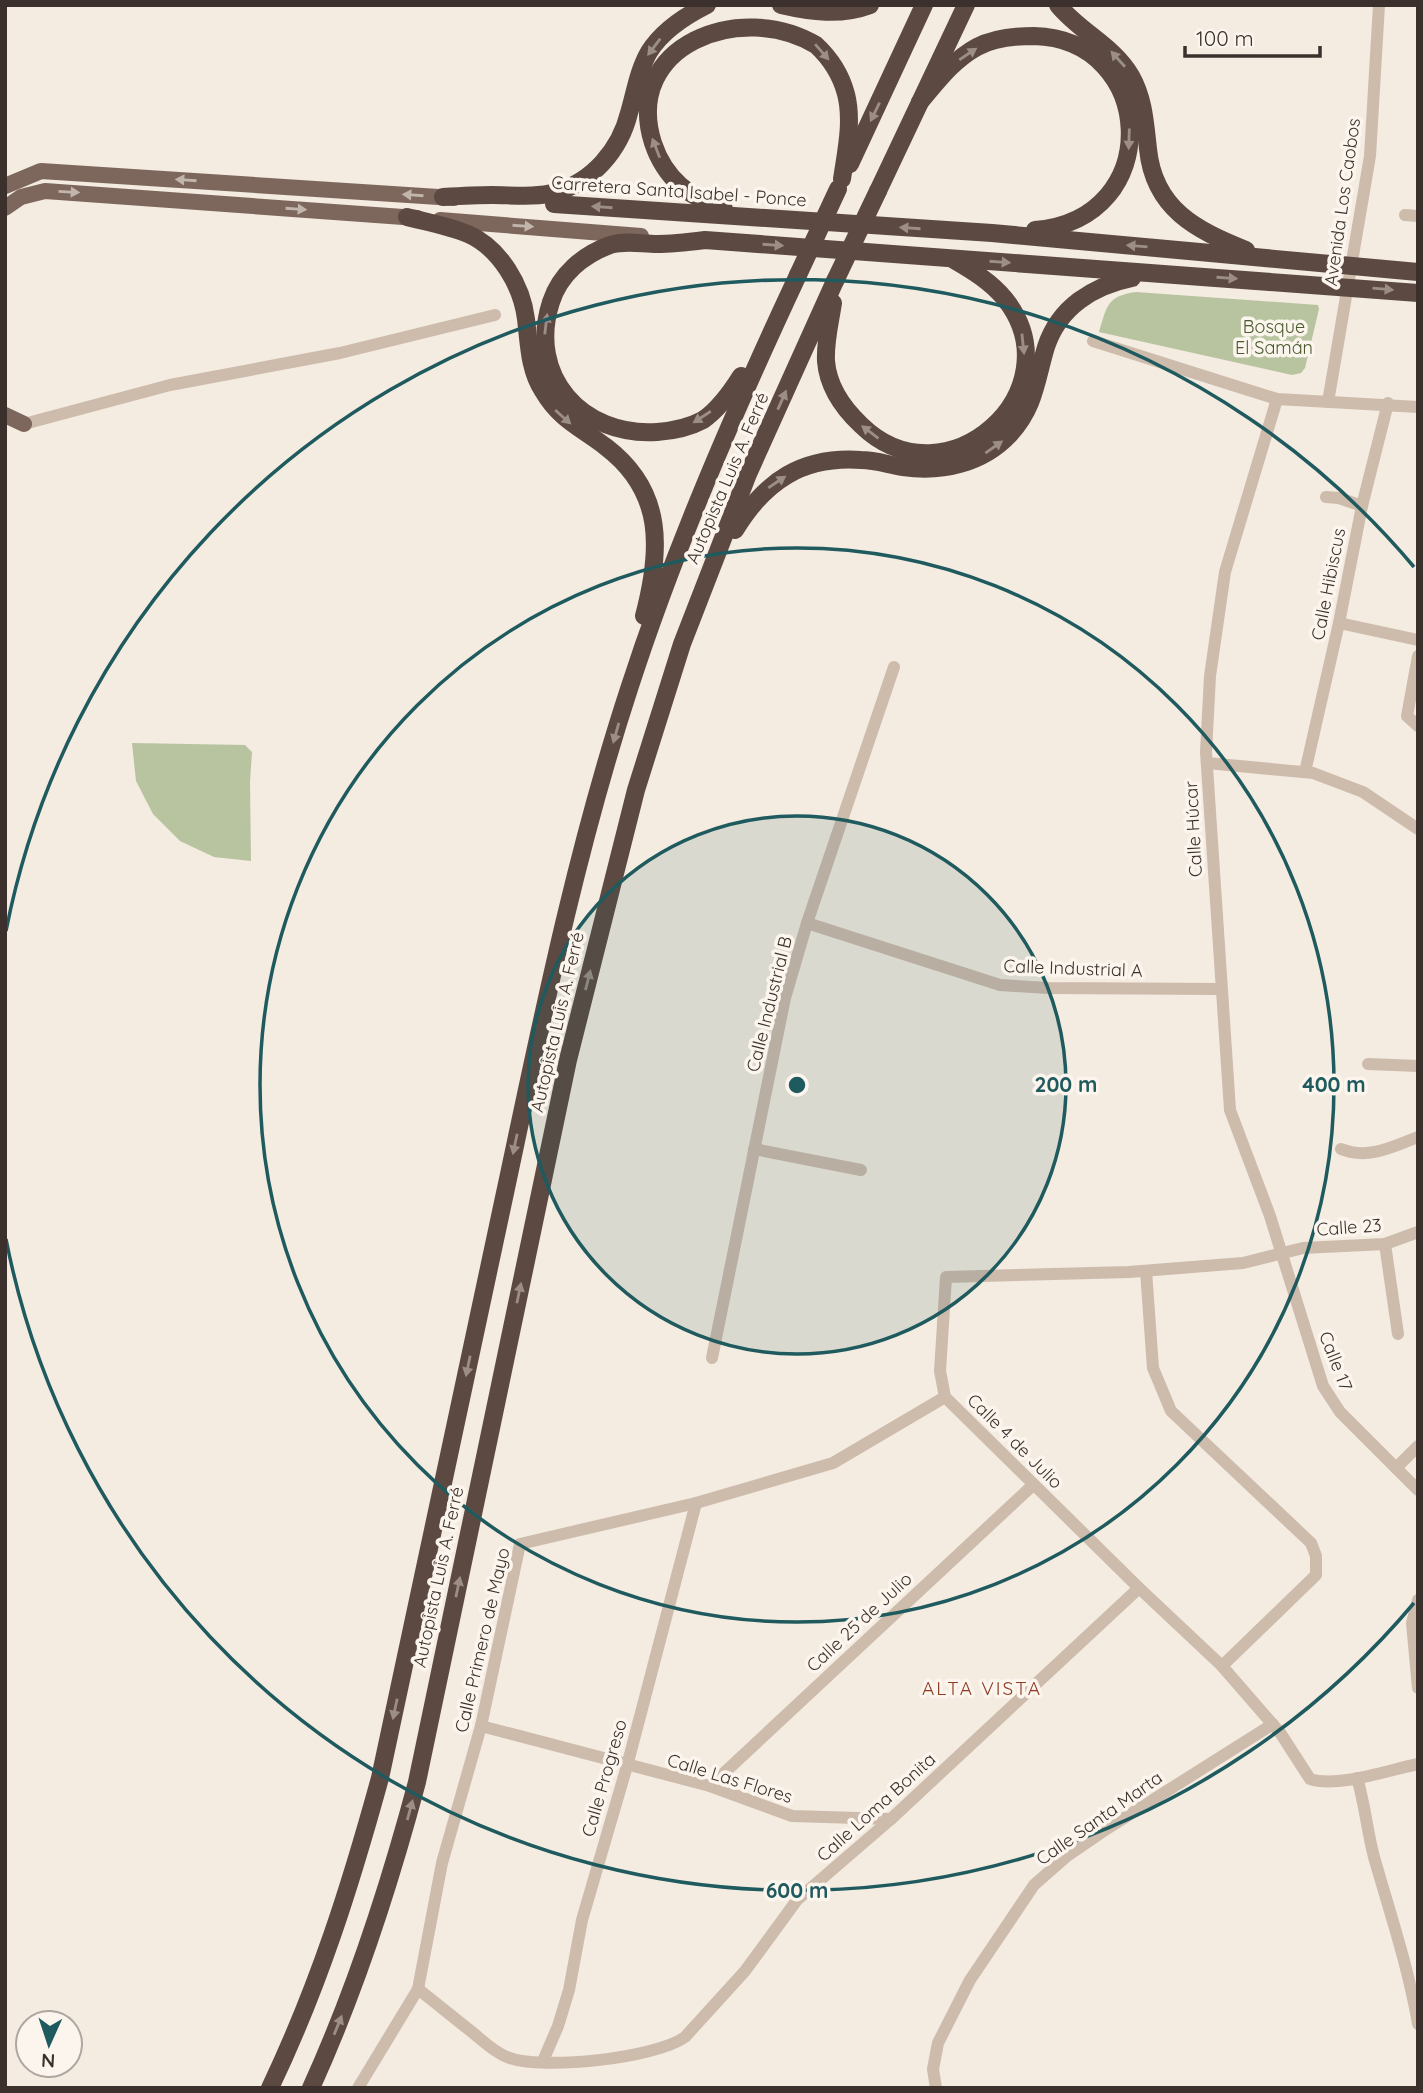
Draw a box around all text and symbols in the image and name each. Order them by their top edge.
scale bar [1185,14,1320,58]
text: 100 m [1196,25,1254,51]
one-way arrow [647,38,661,56]
one-way arrow [814,44,829,61]
one-way arrow [959,47,977,61]
one-way arrow [1110,50,1126,68]
one-way arrow [869,102,881,122]
street label: Avenida Los Caobos [1319,117,1365,287]
one-way arrow [1123,128,1134,150]
one-way arrow [650,137,661,158]
street label: Carretera Santa Isabel - Ponce [551,171,807,211]
one-way arrow [175,174,197,185]
one-way arrow [58,187,80,198]
one-way arrow [402,189,424,200]
one-way arrow [591,201,613,212]
one-way arrow [285,204,307,215]
one-way arrow [512,221,534,232]
one-way arrow [899,223,921,234]
one-way arrow [762,240,784,251]
one-way arrow [1126,240,1148,251]
one-way arrow [989,257,1011,268]
one-way arrow [1216,273,1238,284]
one-way arrow [1372,284,1394,295]
one-way arrow [541,313,552,335]
park label: Bosque El Samán [1235,315,1313,359]
one-way arrow [1018,333,1029,355]
street label: Autopista Luis A. Ferré [680,389,774,567]
one-way arrow [777,389,788,410]
one-way arrow [554,408,571,424]
one-way arrow [692,411,712,424]
one-way arrow [862,425,880,440]
one-way arrow [985,440,1003,454]
one-way arrow [768,475,786,489]
street label: Calle Hibiscus [1306,526,1350,642]
one-way arrow [610,722,620,743]
street label: Calle Húcar [1179,780,1207,878]
street label: Autopista Luis A. Ferré [525,930,589,1114]
street label: Calle Industrial B [741,934,797,1074]
street label: Calle Industrial A [1003,954,1143,982]
one-way arrow [583,969,594,991]
text: 200 m [1035,1071,1097,1097]
text: 400 m [1302,1071,1366,1097]
centre of rings [785,1073,809,1097]
one-way arrow [509,1133,520,1155]
street label: Calle 23 [1316,1213,1382,1241]
one-way arrow [514,1282,525,1304]
street label: Calle 17 [1314,1328,1358,1394]
one-way arrow [462,1355,473,1377]
street label: Calle 4 de Julio [962,1388,1068,1494]
street label: Autopista Luis A. Ferré [408,1484,468,1670]
street label: Calle Primero de Mayo [450,1545,514,1735]
street label: Calle 25 de Julio [801,1567,917,1677]
one-way arrow [452,1576,463,1598]
district label: ALTA VISTA [922,1676,1042,1700]
one-way arrow [389,1698,400,1720]
street label: Calle Progreso [576,1717,632,1839]
street label: Calle Loma Bonita [812,1747,940,1867]
street label: Calle Las Flores [665,1748,795,1808]
street label: Calle Santa Marta [1031,1766,1167,1870]
one-way arrow [405,1798,416,1820]
text: 600 m [766,1877,828,1903]
north arrow [14,2009,84,2079]
one-way arrow [332,2014,343,2035]
text: N [41,2049,56,2073]

